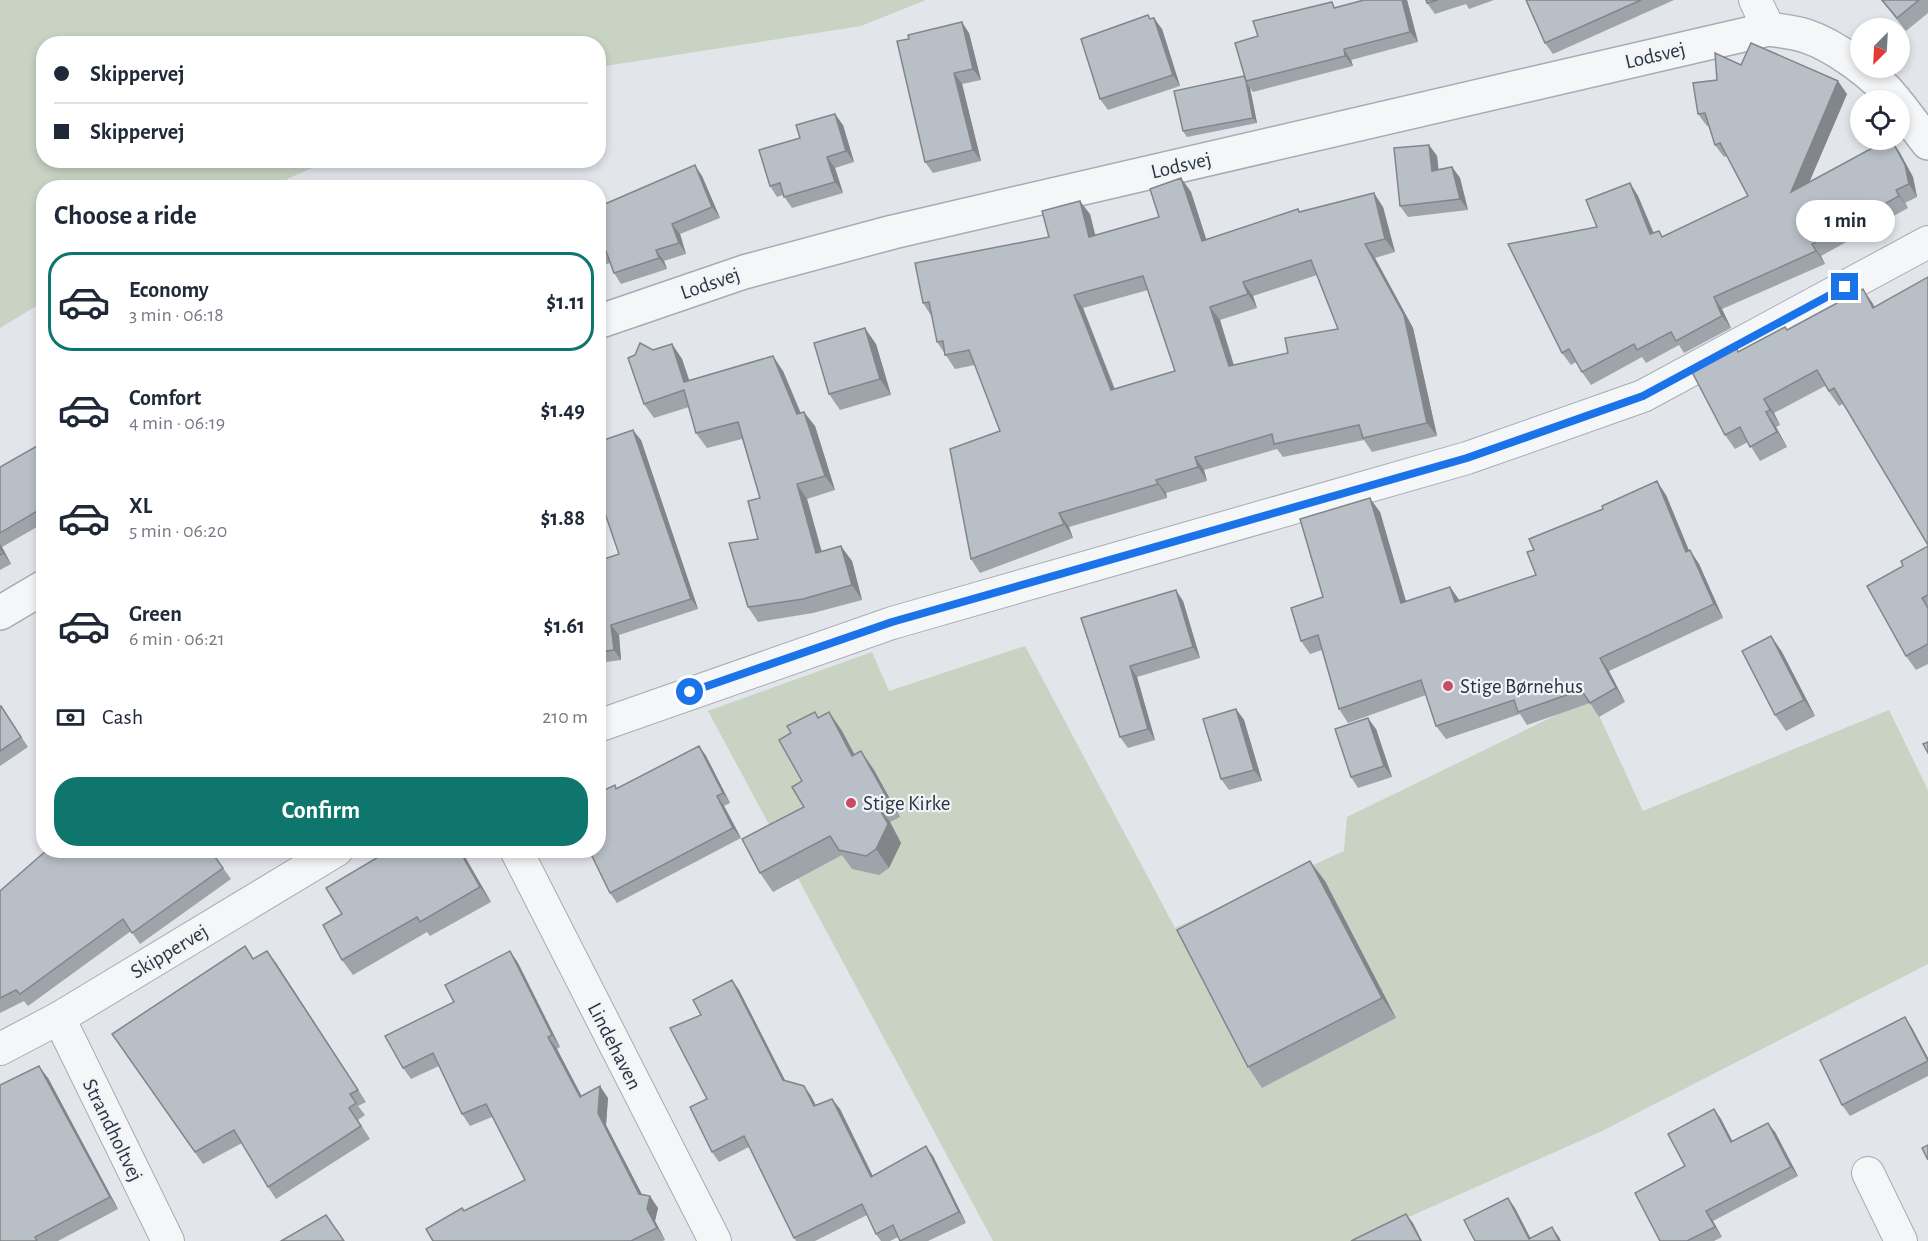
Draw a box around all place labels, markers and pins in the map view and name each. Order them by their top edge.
place label: Stige Børnehus [1460,676,1583,697]
marker: Stige Børnehus [1441,679,1455,693]
place label: Stige Kirke [863,793,950,814]
marker: Stige Kirke [844,796,858,810]

